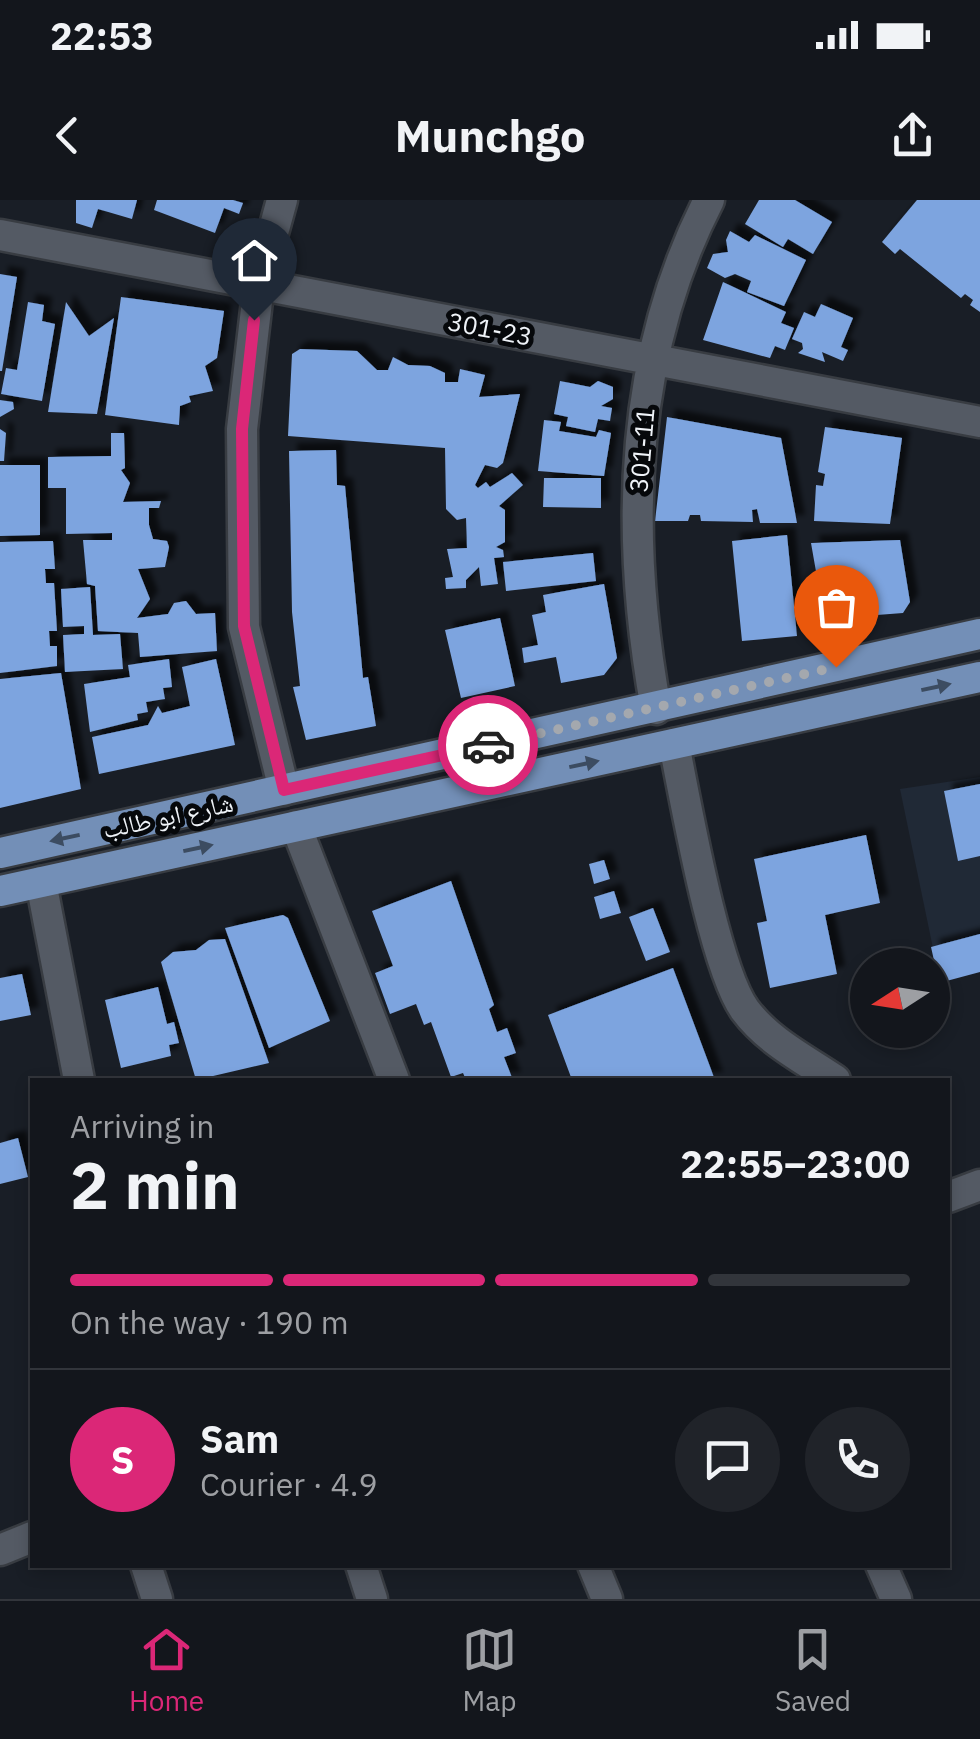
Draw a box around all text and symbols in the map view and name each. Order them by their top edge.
text: 22:53 [50,11,154,60]
text: Munchgo [395,106,585,164]
icon: back [40,108,95,163]
icon: share [885,108,940,163]
pin [212,218,297,321]
icon: home [227,233,282,288]
street label: 301-23 [445,304,535,353]
street label: 301-11 [621,406,662,494]
pin [794,565,879,668]
icon: bag [809,580,864,635]
one-way arrow [920,679,951,694]
courier [438,695,538,795]
icon: car [461,718,516,773]
one-way arrow [569,755,600,771]
street label: شارع ابو طالب [100,786,236,845]
one-way arrow [49,831,80,846]
one-way arrow [183,839,214,855]
north arrow [850,948,950,1048]
map controls [850,948,950,1048]
text: Arriving in [70,1105,215,1147]
text: 22:55–23:00 [680,1139,910,1188]
text: 2 min [70,1142,240,1227]
text: On the way · 190 m [70,1301,349,1343]
button: chat [675,1407,780,1512]
button: phone [805,1407,910,1512]
text: Sam [200,1414,279,1463]
text: S [111,1435,134,1484]
text: Courier · 4.9 [200,1463,378,1505]
tab: Home [129,1622,204,1719]
tab: Map [462,1622,517,1719]
tab: Saved [775,1622,851,1719]

